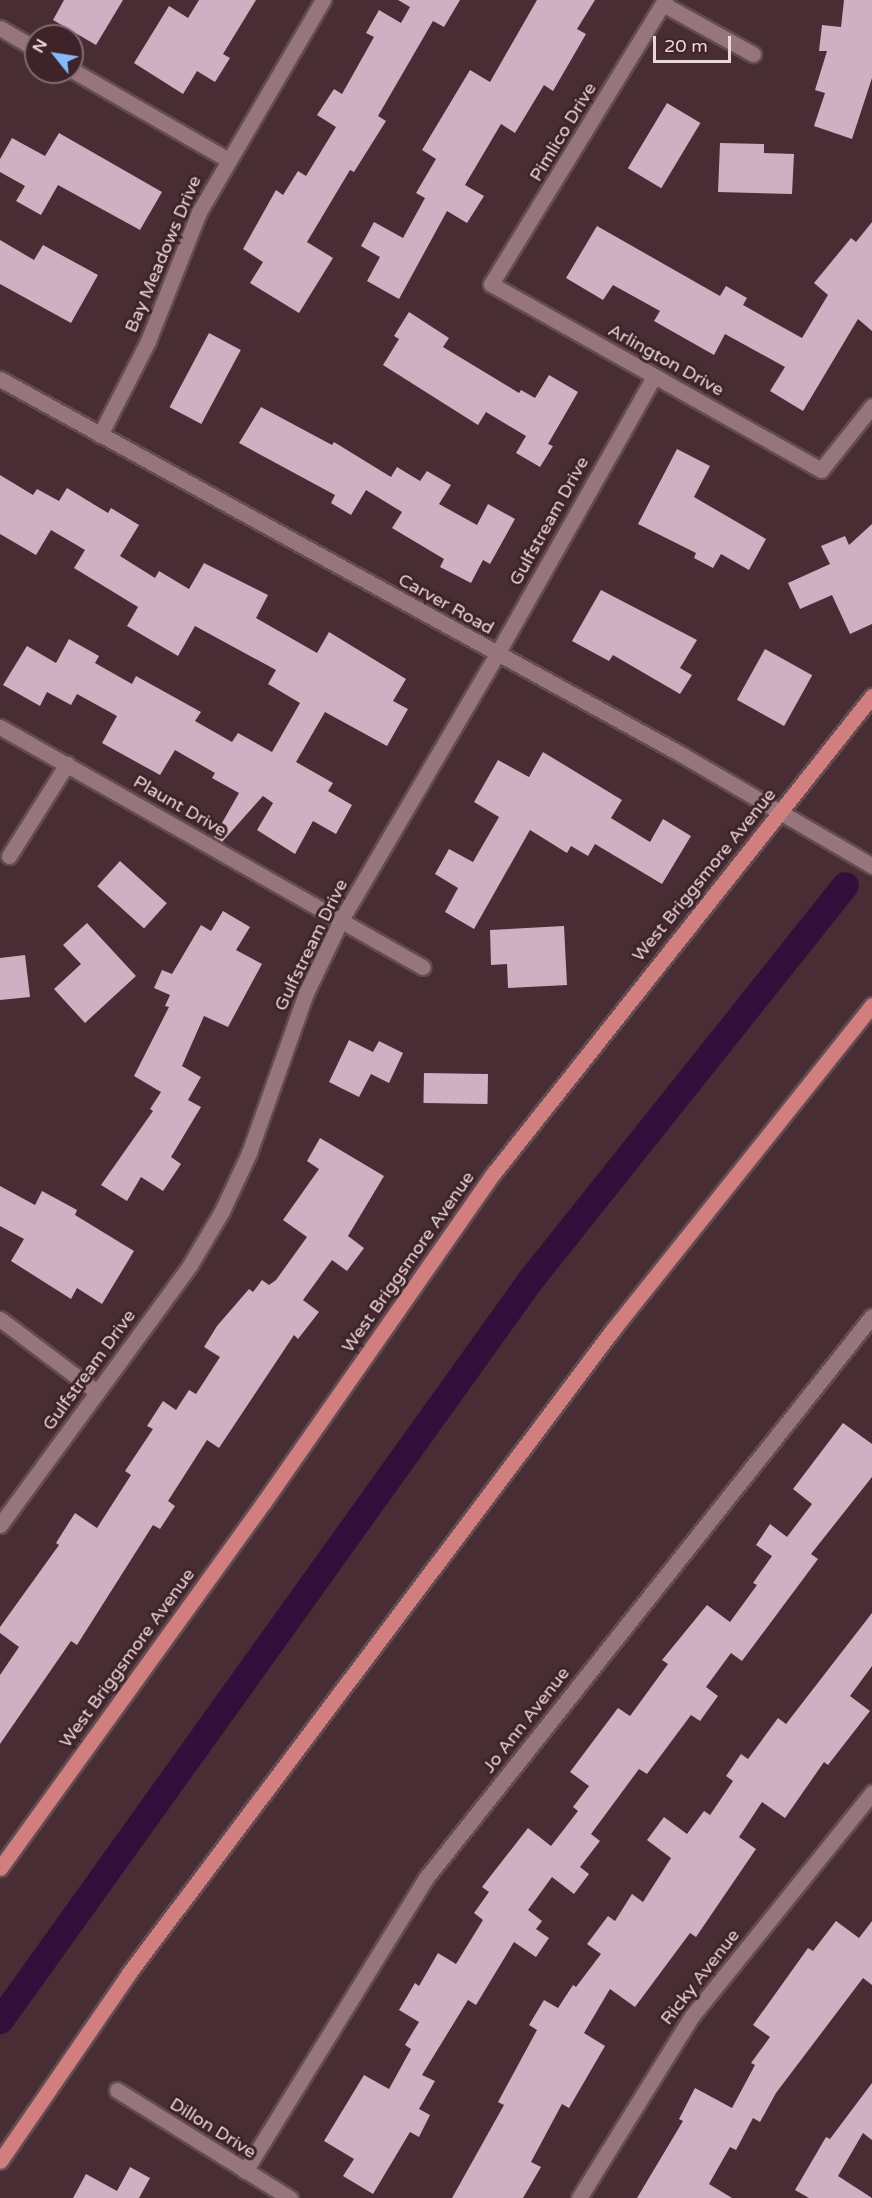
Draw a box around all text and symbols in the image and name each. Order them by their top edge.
north arrow [24,24,84,84]
scale bar [656,24,734,62]
text: N [28,35,52,57]
text: 20 m [664,35,708,57]
street label: Pimlico Drive [525,79,601,185]
street label: Bay Meadows Drive [120,172,206,336]
street label: Arlington Drive [604,319,728,401]
street label: Gulfstream Drive [505,453,593,589]
street label: Carver Road [394,569,498,639]
street label: Plaunt Drive [130,771,230,841]
street label: West Briggsmore Avenue [628,784,780,966]
street label: Gulfstream Drive [270,876,352,1014]
street label: West Briggsmore Avenue [337,1167,479,1357]
street label: Gulfstream Drive [38,1305,140,1435]
street label: West Briggsmore Avenue [55,1564,199,1752]
street label: Jo Ann Avenue [478,1663,574,1777]
street label: Ricky Avenue [656,1925,744,2029]
street label: Dillon Drive [166,2093,260,2163]

